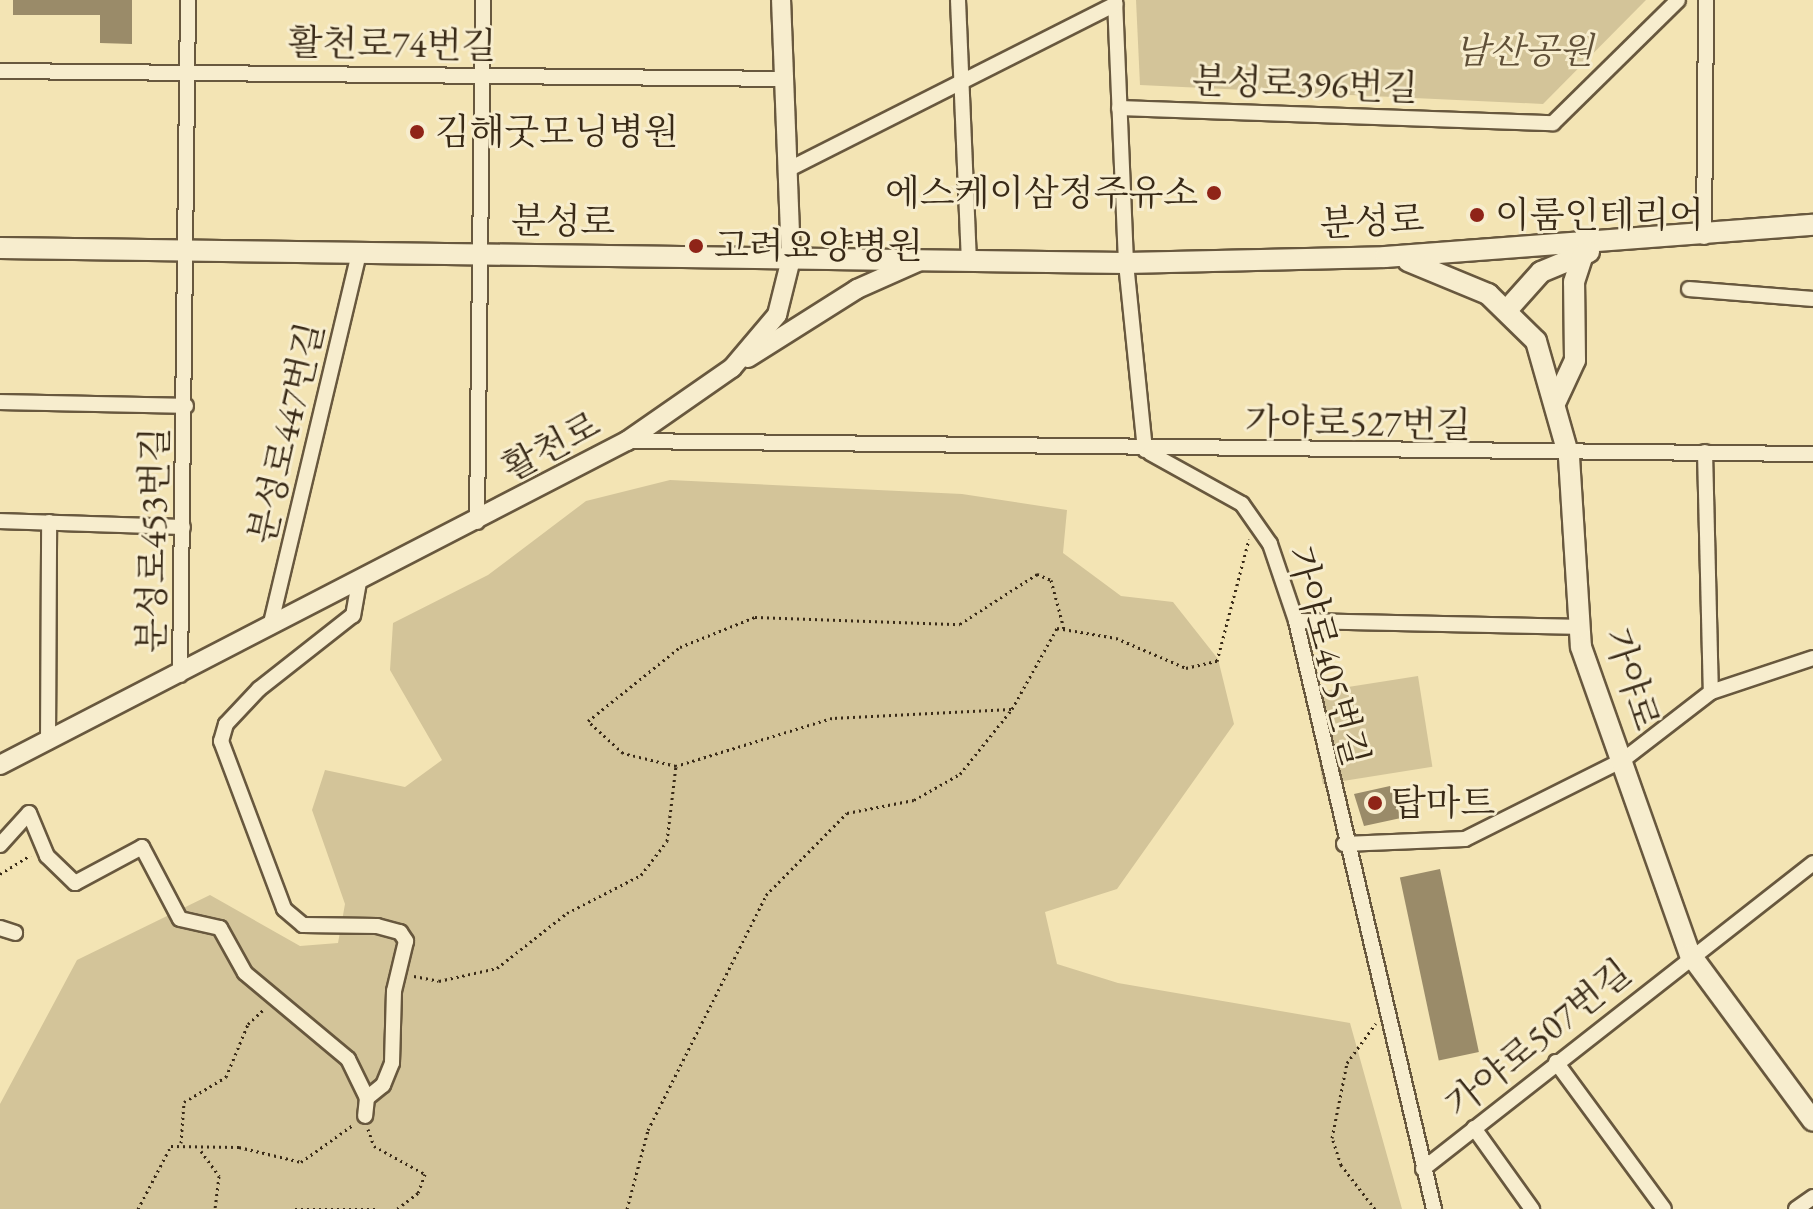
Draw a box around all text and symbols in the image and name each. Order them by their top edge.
street label: 활천로74번길 [287,21,497,67]
park label: 남산공원 [1454,29,1594,73]
street label: 분성로396번길 [1191,58,1419,110]
place label: 김해굿모닝병원 [435,110,678,154]
marker: 김해굿모닝병원 [406,121,428,143]
place label: 에스케이삼정주유소 [885,171,1198,215]
marker: 에스케이삼정주유소 [1205,184,1223,202]
place label: 이룸인테리어 [1495,193,1704,237]
street label: 분성로 [1319,197,1425,245]
street label: 분성로 [510,198,616,244]
marker: 이룸인테리어 [1466,204,1488,226]
place label: 고려요양병원 [714,224,923,268]
marker: 고려요양병원 [685,235,707,257]
street label: 분성로447번길 [240,318,332,548]
street label: 가야로527번길 [1245,399,1471,447]
street label: 활천로 [495,402,607,490]
street label: 분성로453번길 [129,427,177,653]
street label: 가야로405번길 [1278,541,1378,771]
street label: 가야로 [1595,623,1669,735]
place label: 탑마트 [1391,781,1495,825]
marker: 탑마트 [1366,794,1384,812]
street label: 가야로507번길 [1437,950,1639,1126]

